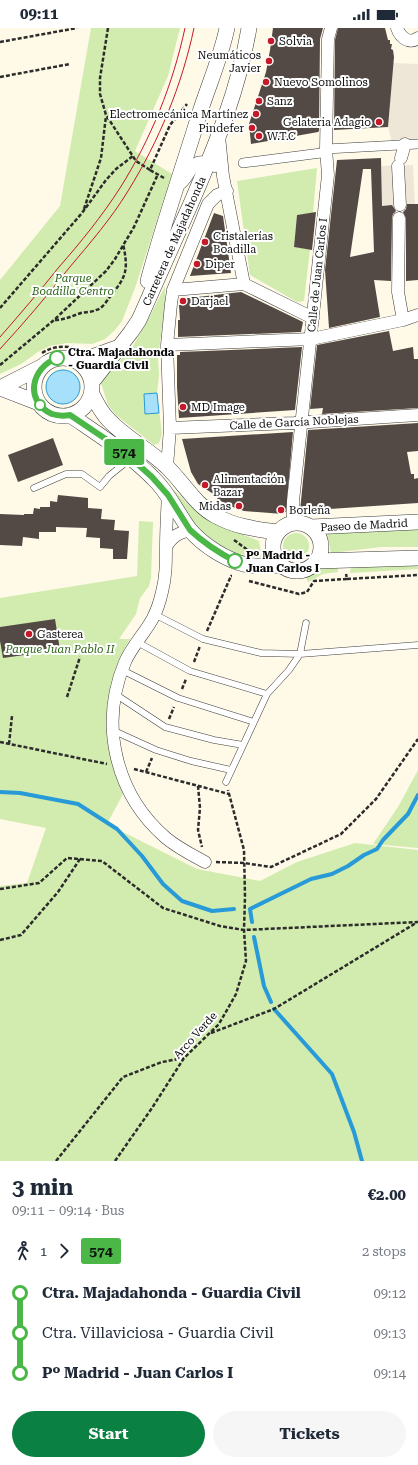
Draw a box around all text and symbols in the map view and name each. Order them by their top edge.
text: 09:11 [20,5,58,23]
place label: Solvia [279,35,312,48]
marker: Solvia [266,36,276,46]
place label: Neumáticos Javier [198,49,261,75]
marker: Neumáticos Javier [264,56,274,66]
place label: Nuevo Somolinos [274,76,368,89]
marker: Nuevo Somolinos [261,77,271,87]
place label: Sanz [267,95,292,108]
marker: Sanz [254,96,264,106]
place label: Electromecánica Martínez [109,108,248,121]
marker: Electromecánica Martínez [251,109,261,119]
place label: Gelateria Adagio [283,116,371,129]
marker: Gelateria Adagio [374,117,384,127]
place label: Pindefer [198,122,244,135]
marker: Pindefer [247,123,257,133]
place label: W.T.C [267,130,296,143]
marker: W.T.C [254,131,264,141]
street label: Carretera de Majadahonda [140,174,209,308]
street label: Calle de Juan Carlos I [305,217,330,333]
place label: Cristalerías Boadilla [213,230,273,256]
marker: Cristalerías Boadilla [200,237,210,247]
place label: Diper [205,258,235,271]
marker: Diper [192,259,202,269]
park label: Parque Boadilla Centro [31,272,114,298]
place label: Darjael [191,295,229,308]
marker: Darjael [178,296,188,306]
place label: Ctra. Majadahonda - Guardia Civil [68,346,175,372]
marker: Ctra. Majadahonda - Guardia Civil [49,350,65,366]
unlabelled marker [34,399,46,411]
place label: MD Image [191,401,245,414]
marker: MD Image [178,402,188,412]
street label: Calle de García Noblejas [229,413,359,432]
line badge: 574 [101,439,147,465]
text: 574 [112,444,136,460]
place label: Alimentación Bazar [213,473,284,499]
marker: Alimentación Bazar [200,480,210,490]
place label: Midas [199,500,231,513]
marker: Midas [234,501,244,511]
place label: Borleña [289,504,330,517]
marker: Borleña [276,505,286,515]
street label: Paseo de Madrid [320,517,408,534]
place label: Pº Madrid - Juan Carlos I [246,549,320,575]
marker: Pº Madrid - Juan Carlos I [227,553,243,569]
place label: Gasterea [37,628,83,641]
marker: Gasterea [24,629,34,639]
park label: Parque Juan Pablo II [4,643,115,656]
street label: Arco Verde [171,1009,220,1061]
text: 3 min [12,1175,73,1200]
text: €2.00 [368,1186,406,1204]
text: 09:11 – 09:14 · Bus [12,1203,124,1218]
icon: walk [12,1240,34,1262]
icon: forward [53,1240,75,1262]
text: 574 [89,1243,113,1259]
text: 1 [40,1244,47,1259]
text: 2 stops [362,1244,406,1259]
text: Ctra. Majadahonda - Guardia Civil [42,1284,301,1302]
text: 09:12 [374,1286,406,1301]
text: Ctra. Villaviciosa - Guardia Civil [42,1324,274,1342]
text: 09:13 [374,1326,406,1341]
text: Pº Madrid - Juan Carlos I [42,1364,233,1382]
text: 09:14 [374,1366,406,1381]
button: Start [12,1411,205,1457]
button: Tickets [213,1411,406,1457]

